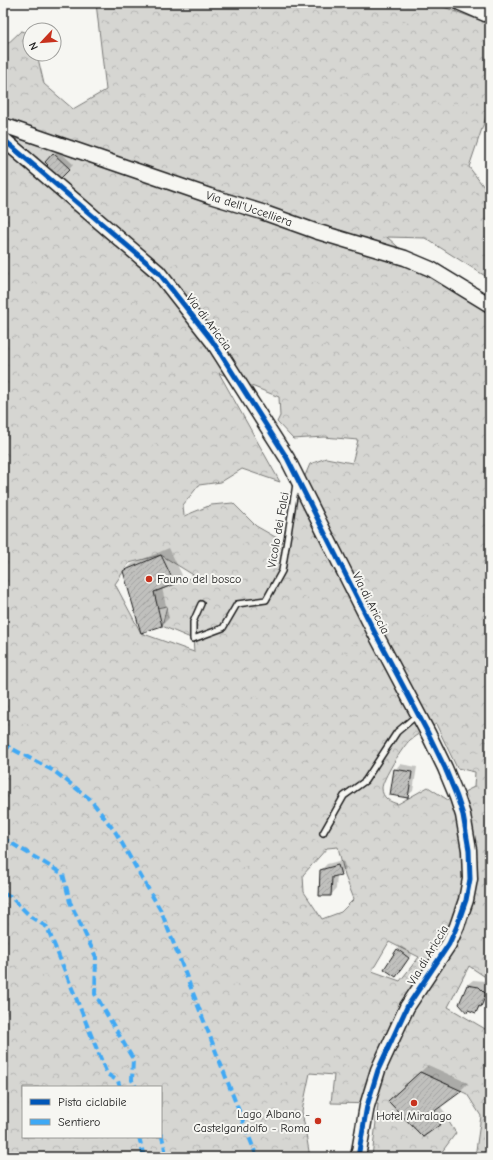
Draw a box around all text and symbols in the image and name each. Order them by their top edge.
north arrow [22,22,62,62]
text: N [26,40,41,52]
street label: Via dell'Uccelliera [204,188,294,229]
street label: Via di Ariccia [183,291,235,353]
street label: Vicolo dei Falci [264,491,292,569]
street label: Via di Ariccia [349,570,393,636]
place label: Fauno del bosco [157,572,241,586]
marker: Fauno del bosco [144,574,154,584]
street label: Via di Ariccia [405,923,451,987]
legend [22,1086,162,1138]
text: Pista ciclabile [58,1095,127,1109]
marker: Hotel Miralago [409,1098,419,1108]
place label: Lago Albano - Castelgandolfo - Roma [193,1107,310,1135]
place label: Hotel Miralago [376,1109,452,1123]
text: Sentiero [58,1115,100,1129]
marker: Lago Albano - Castelgandolfo - Roma [313,1116,323,1126]

